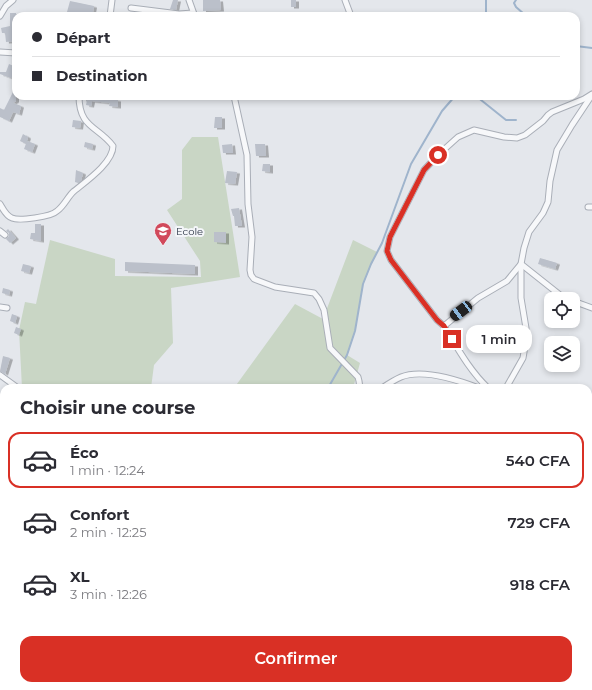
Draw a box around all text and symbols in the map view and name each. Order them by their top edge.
text: Départ [56,28,111,47]
text: Destination [56,66,148,85]
route start [429,146,447,164]
school or university icon: Ecole [153,221,173,246]
place label: Ecole [176,225,203,238]
map controls [544,292,580,372]
button: locate [544,292,580,328]
car [448,299,474,323]
callout: 1 min [466,325,532,353]
route end [443,330,461,348]
text: 1 min [482,331,516,347]
button: layers [544,336,580,372]
text: Choisir une course [20,397,195,419]
icon: car [22,442,58,478]
text: Éco [70,443,99,462]
text: 540 CFA [506,451,570,470]
text: 1 min · 12:24 [70,462,145,478]
icon: car [22,504,58,540]
text: Confort [70,505,130,524]
text: 729 CFA [507,513,570,532]
text: 2 min · 12:25 [70,524,147,540]
icon: car [22,566,58,602]
text: XL [70,567,89,586]
text: 918 CFA [510,575,570,594]
text: 3 min · 12:26 [70,586,147,602]
button: Confirmer [20,636,572,682]

